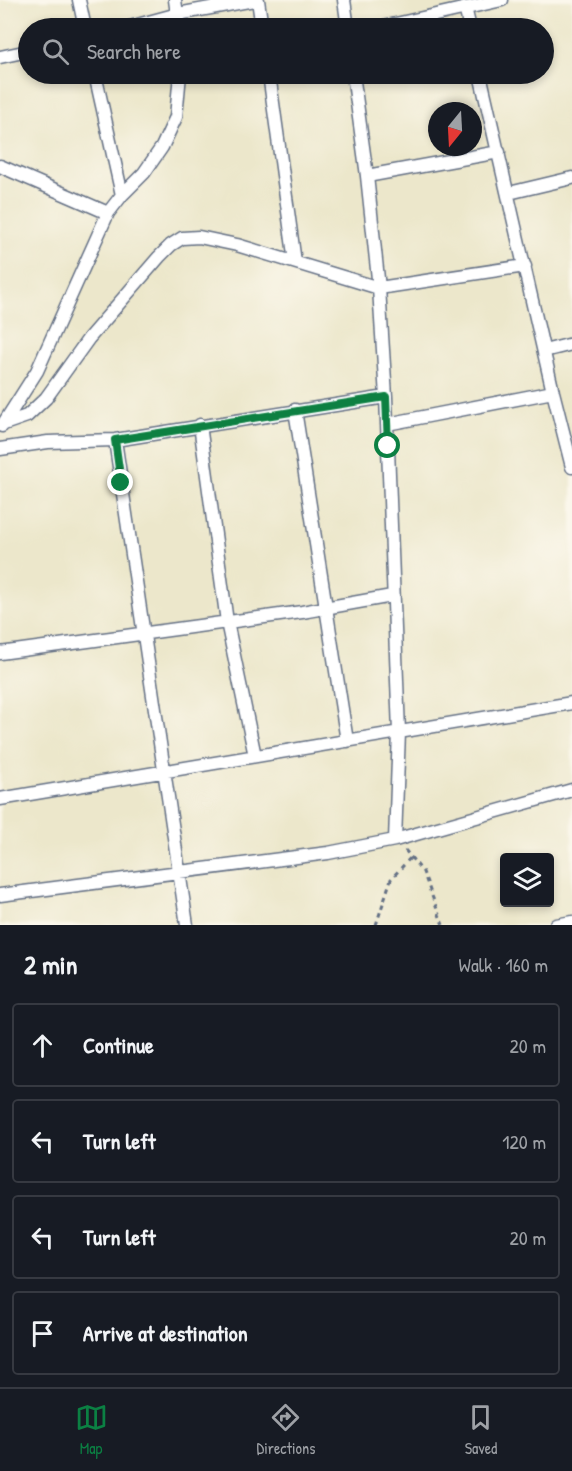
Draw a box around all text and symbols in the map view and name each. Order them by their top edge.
search box [18,18,554,84]
icon: search [39,35,72,68]
text: Search here [87,36,181,66]
north arrow [428,102,482,156]
route start [374,432,400,458]
route end [107,469,133,495]
map controls [500,853,554,907]
button: layers [500,853,554,907]
text: 2 min [24,947,77,982]
text: Walk · 160 m [459,951,548,978]
icon: ahead [26,1029,59,1062]
text: Continue [83,1030,154,1060]
text: 20 m [509,1032,546,1059]
icon: left [26,1125,59,1158]
text: Turn left [83,1126,156,1156]
text: 120 m [502,1128,546,1155]
icon: left [26,1221,59,1254]
text: Turn left [83,1222,156,1252]
text: 20 m [509,1224,546,1251]
icon: arrive [26,1317,59,1350]
text: Arrive at destination [83,1318,248,1348]
tab: Map [75,1401,108,1459]
tab: Directions [257,1401,315,1459]
tab: Saved [464,1401,497,1459]

